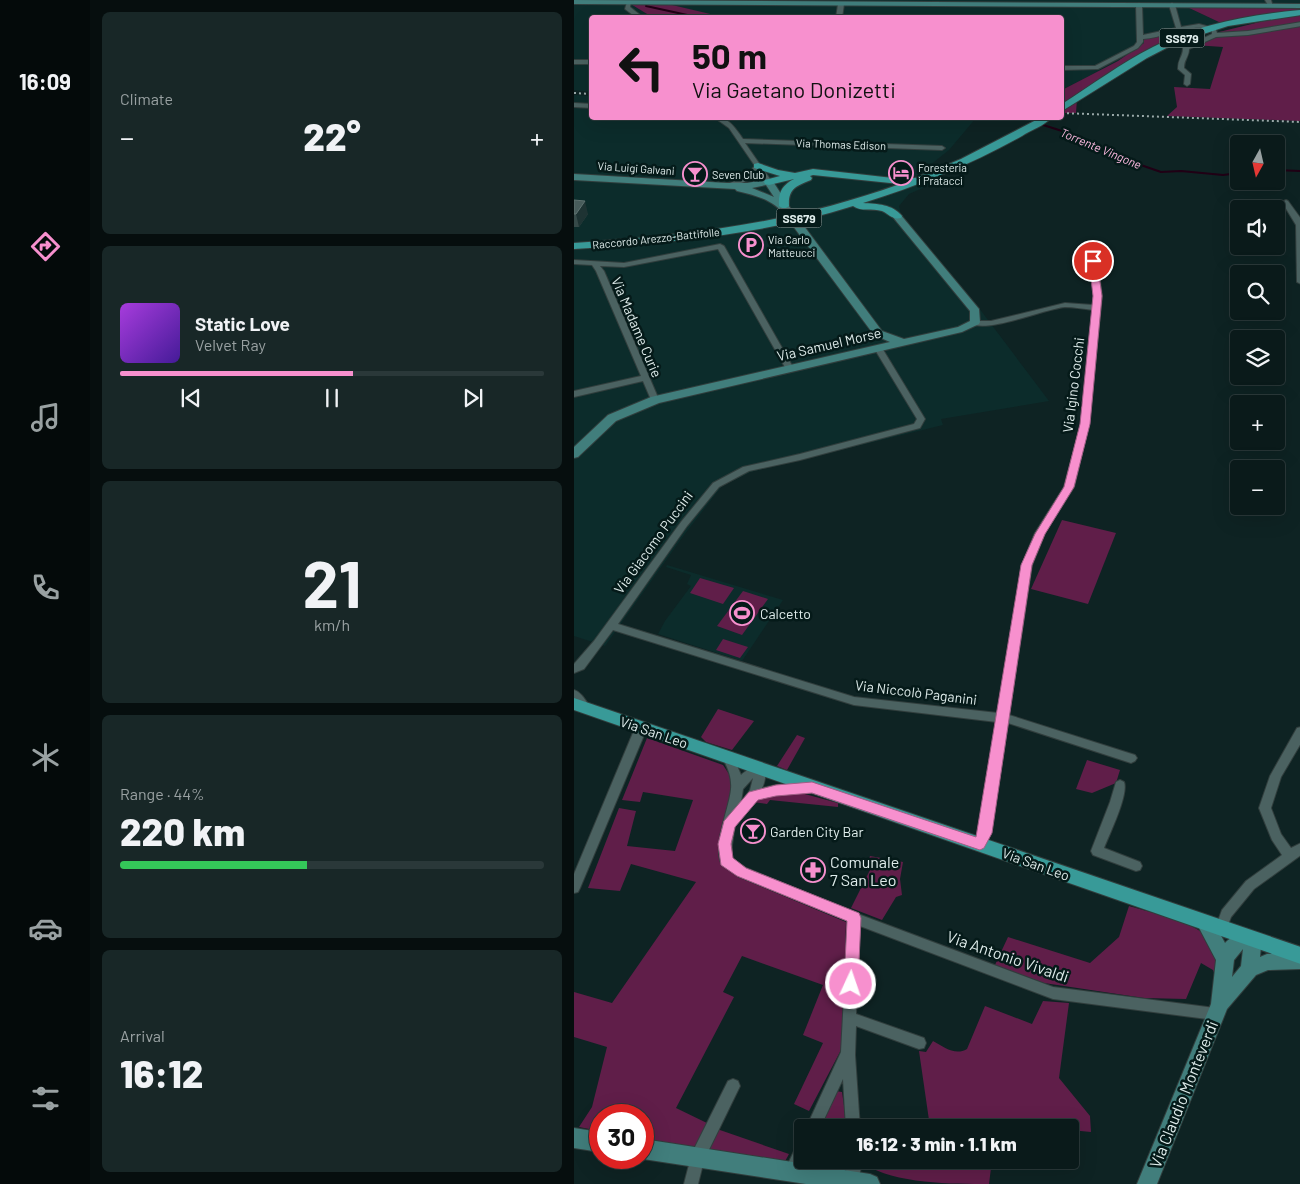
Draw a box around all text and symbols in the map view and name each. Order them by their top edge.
road number: SS679 [1160,28,1204,48]
text: 50 m [692,34,767,76]
icon: left [609,35,674,100]
text: 16:09 [19,68,71,94]
text: Via Gaetano Donizetti [692,76,896,102]
text: Climate [120,89,173,108]
text: 22° [303,113,361,159]
text: − [120,120,134,154]
text: + [530,120,544,154]
water label: Torrente Vingone [1058,125,1144,171]
north arrow [1230,135,1285,190]
map controls [1230,135,1285,515]
street label: Via Thomas Edison [796,136,886,152]
street label: Via Luigi Galvani [597,159,675,177]
hotel icon: Foresteria i Pratacci [888,160,914,186]
bar icon: Seven Club [682,161,708,187]
place label: Foresteria i Pratacci [918,161,967,187]
place label: Seven Club [712,168,764,181]
button: sound [1230,200,1285,255]
road number: SS679 [776,208,822,228]
street label: Raccordo Arezzo-Battifolle [592,225,720,251]
icon: directions [28,229,63,264]
parking icon: Via Carlo Matteucci [738,232,764,258]
place label: Via Carlo Matteucci [768,233,815,259]
pin [1072,240,1114,282]
icon: arrive [1079,247,1107,275]
button: search [1230,265,1285,320]
street label: Via Madame Curie [608,274,666,380]
text: Static Love [195,312,290,335]
street label: Via Samuel Morse [775,324,883,364]
button: layers [1230,330,1285,385]
text: Velvet Ray [195,335,266,354]
street label: Via Igino Cocchi [1059,336,1087,434]
icon: previous [177,384,205,412]
icon: pause [318,384,346,412]
icon: next [459,384,487,412]
button: + [1230,395,1285,450]
icon: music [28,400,63,435]
button: − [1230,460,1285,515]
street label: Via Giacomo Puccini [610,487,696,597]
text: 21 [302,543,362,621]
icon: phone [28,570,63,605]
sports icon: Calcetto [729,600,755,626]
place label: Calcetto [760,605,811,622]
text: km/h [314,615,350,634]
street label: Via Niccolò Paganini [854,676,978,708]
street label: Via San Leo [618,712,690,752]
icon: climate [28,740,63,775]
text: Range · 44% [120,784,205,803]
text: 220 km [120,808,245,854]
bar icon: Garden City Bar [740,818,766,844]
place label: Garden City Bar [770,823,863,840]
street label: Via San Leo [1000,844,1072,884]
place label: Comunale 7 San Leo [830,852,899,889]
pharmacy icon: Comunale 7 San Leo [800,857,826,883]
icon: car [28,911,63,946]
street label: Via Antonio Vivaldi [945,926,1071,986]
position arrow [824,957,876,1009]
street label: Via Claudio Monteverdi [1145,1018,1221,1170]
text: Arrival [120,1026,165,1045]
text: 16:12 [120,1050,203,1096]
icon: filters [28,1081,63,1116]
speed limit sign: 30 [589,1104,654,1169]
text: 16:12 · 3 min · 1.1 km [856,1132,1017,1155]

